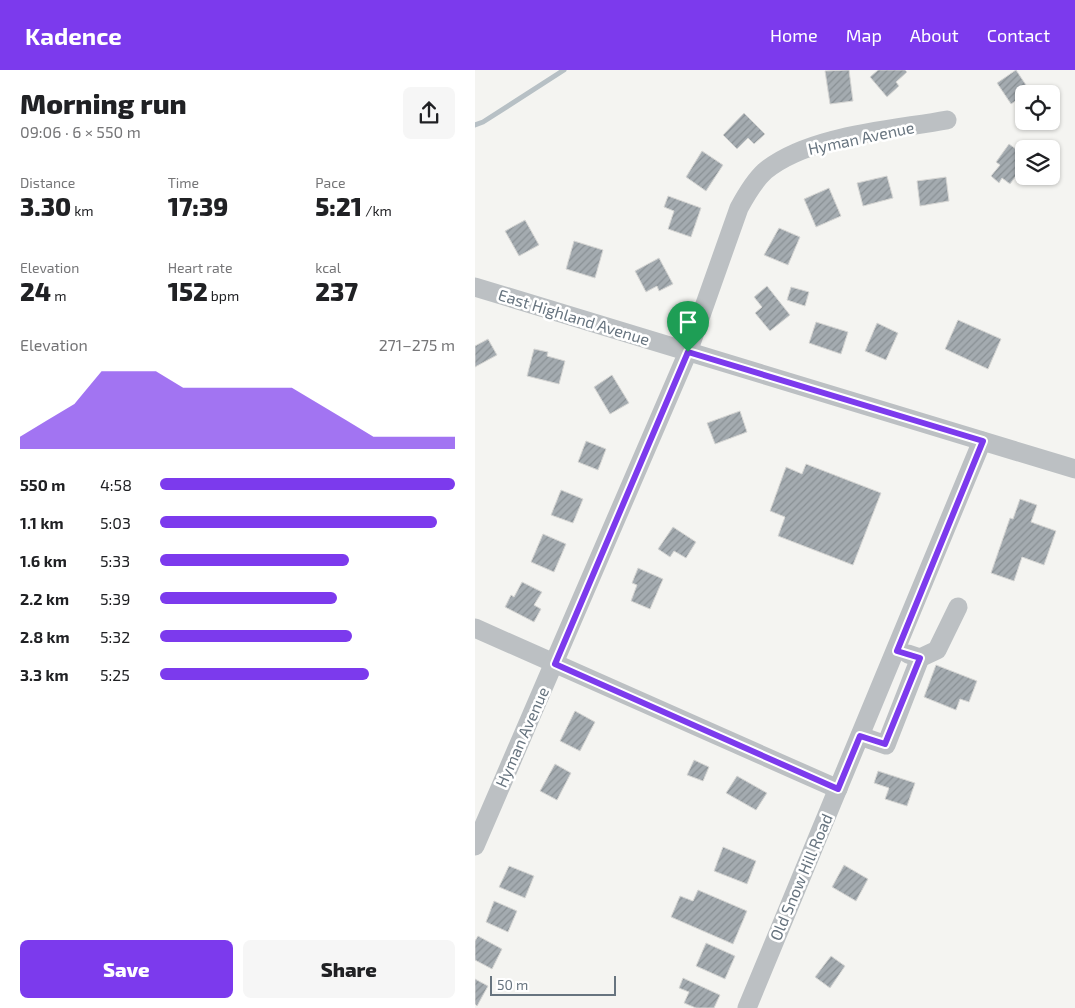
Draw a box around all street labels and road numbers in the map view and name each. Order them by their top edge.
street label: Hyman Avenue [806,117,916,158]
street label: East Highland Avenue [496,284,652,349]
street label: Hyman Avenue [491,684,552,790]
street label: Old Snow Hill Road [765,810,836,943]

